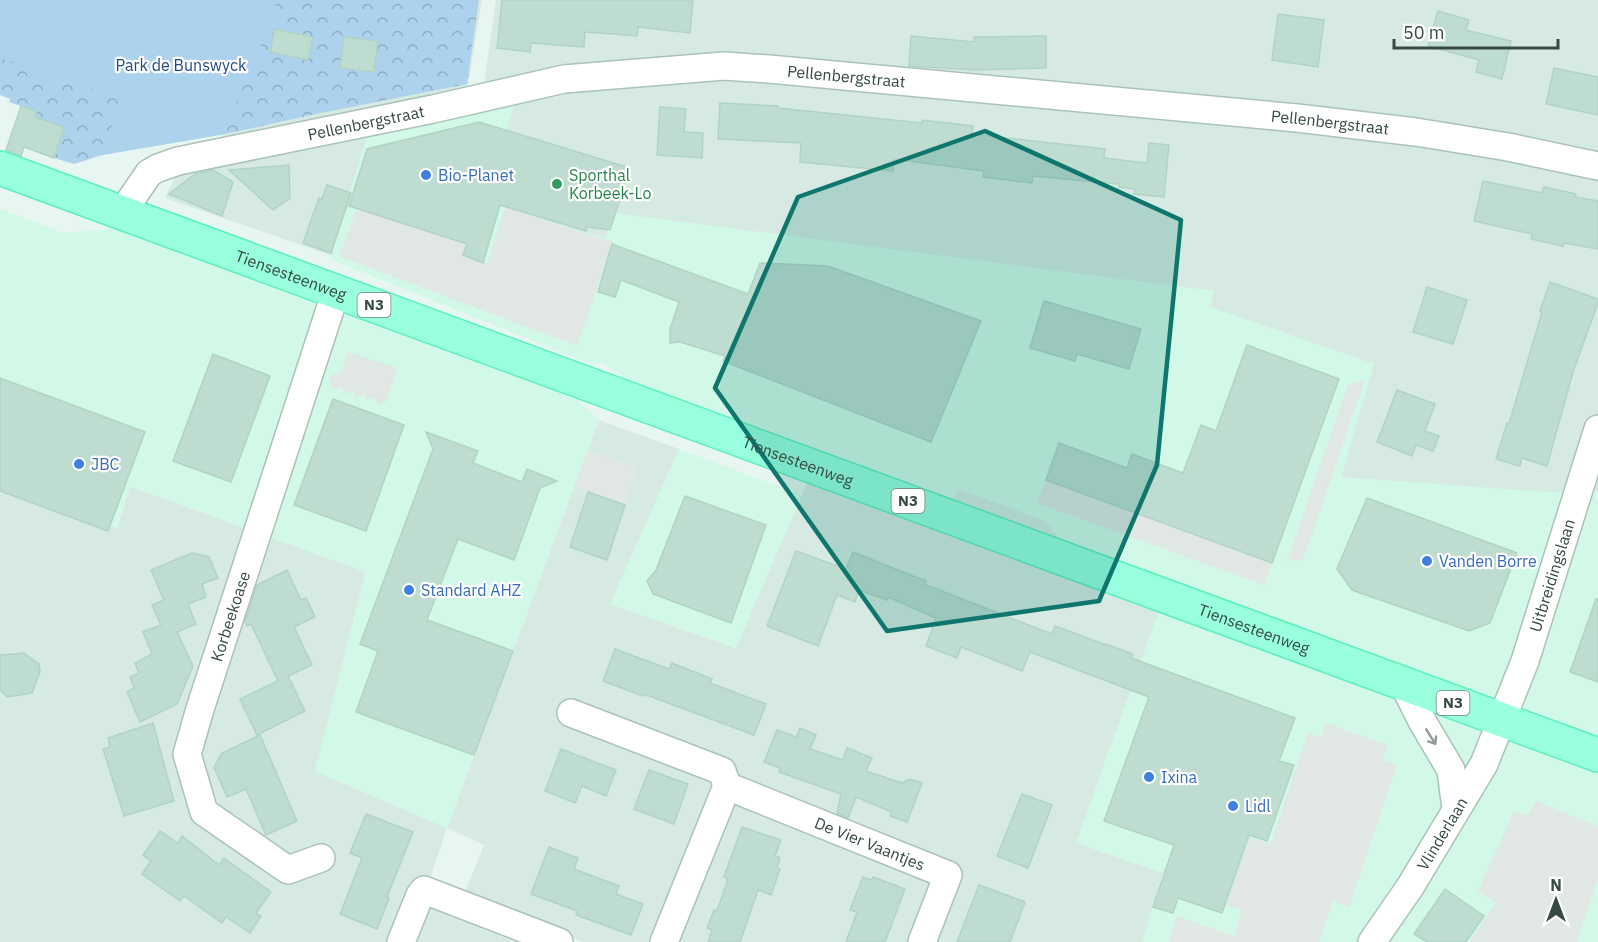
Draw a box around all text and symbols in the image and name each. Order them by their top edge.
scale bar [1394,12,1558,50]
text: 50 m [1403,21,1445,44]
park label: Park de Bunswyck [116,55,247,75]
street label: Pellenbergstraat [786,61,906,92]
street label: Pellenbergstraat [306,101,426,144]
street label: Pellenbergstraat [1270,106,1390,139]
place label: Bio-Planet [438,165,514,185]
place label: Sporthal Korbeek-Lo [569,165,651,203]
marker: Bio-Planet [419,168,433,182]
marker: Sporthal Korbeek-Lo [550,177,564,191]
street label: Tiensesteenweg [233,245,350,305]
road number: N3 [358,293,391,317]
street label: Tiensesteenweg [740,432,857,491]
place label: JBC [91,454,120,474]
marker: JBC [72,457,86,471]
road number: N3 [892,489,924,513]
street label: Uitbreidingslaan [1525,516,1579,634]
place label: Vanden Borre [1439,551,1537,571]
marker: Vanden Borre [1420,554,1434,568]
street label: Korbeekoase [206,568,254,664]
place label: Standard AHZ [421,580,521,600]
marker: Standard AHZ [402,583,416,597]
street label: Tiensesteenweg [1196,599,1313,658]
road number: N3 [1436,691,1470,715]
one-way arrow [1425,728,1438,745]
place label: Ixina [1161,767,1198,787]
marker: Ixina [1142,770,1156,784]
street label: Vlinderlaan [1412,794,1472,874]
place label: Lidl [1245,796,1271,816]
marker: Lidl [1226,799,1240,813]
street label: De Vier Vaantjes [812,812,928,875]
north arrow [1526,870,1586,930]
text: N [1550,875,1562,895]

